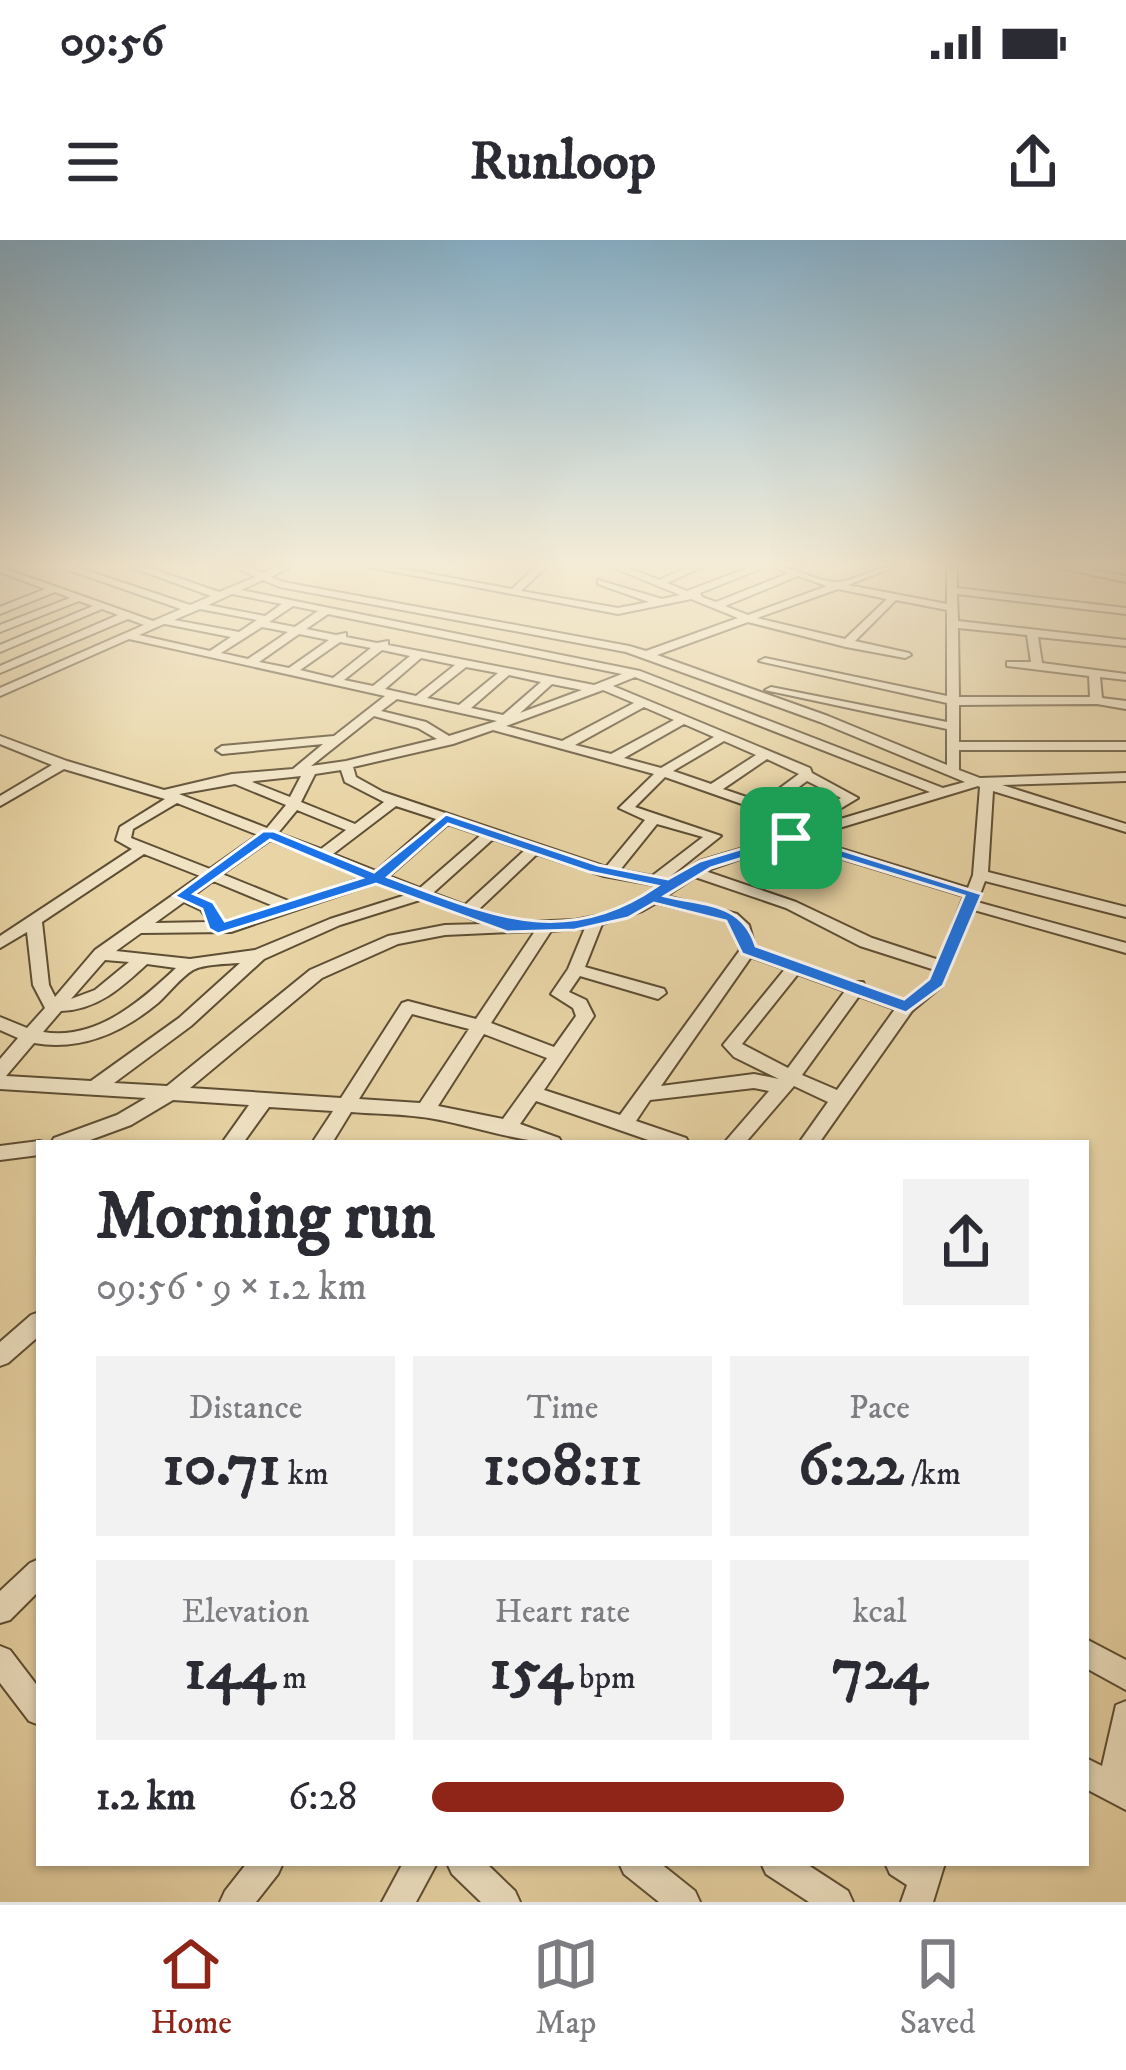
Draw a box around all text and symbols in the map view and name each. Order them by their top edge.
text: 09:56 [60,14,164,70]
icon: menu [60,129,126,195]
text: Runloop [470,129,656,196]
icon: share [1000,129,1066,195]
pin [740,787,842,889]
icon: arrive [758,805,824,871]
text: Morning run [96,1177,435,1259]
button: share [903,1179,1029,1305]
text: 09:56 · 9 × 1.2 km [96,1263,367,1312]
text: Distance [189,1388,302,1429]
text: Time [527,1388,598,1429]
text: Pace [849,1388,910,1429]
text: 10.71 [162,1429,281,1504]
text: 1:08:11 [483,1429,642,1504]
text: 6:22 [798,1429,904,1504]
text: km [281,1454,329,1495]
text: /km [904,1454,961,1495]
text: Elevation [182,1592,309,1633]
text: Heart rate [495,1592,630,1633]
text: kcal [852,1592,907,1633]
text: 144 [184,1633,275,1708]
text: 154 [489,1633,572,1708]
text: 724 [832,1633,927,1708]
text: m [275,1658,307,1699]
text: bpm [572,1658,636,1699]
text: 1.2 km [96,1773,196,1822]
text: 6:28 [288,1773,357,1822]
tab: Home [150,1931,232,2044]
tab: Map [533,1931,599,2044]
tab: Saved [900,1931,976,2044]

